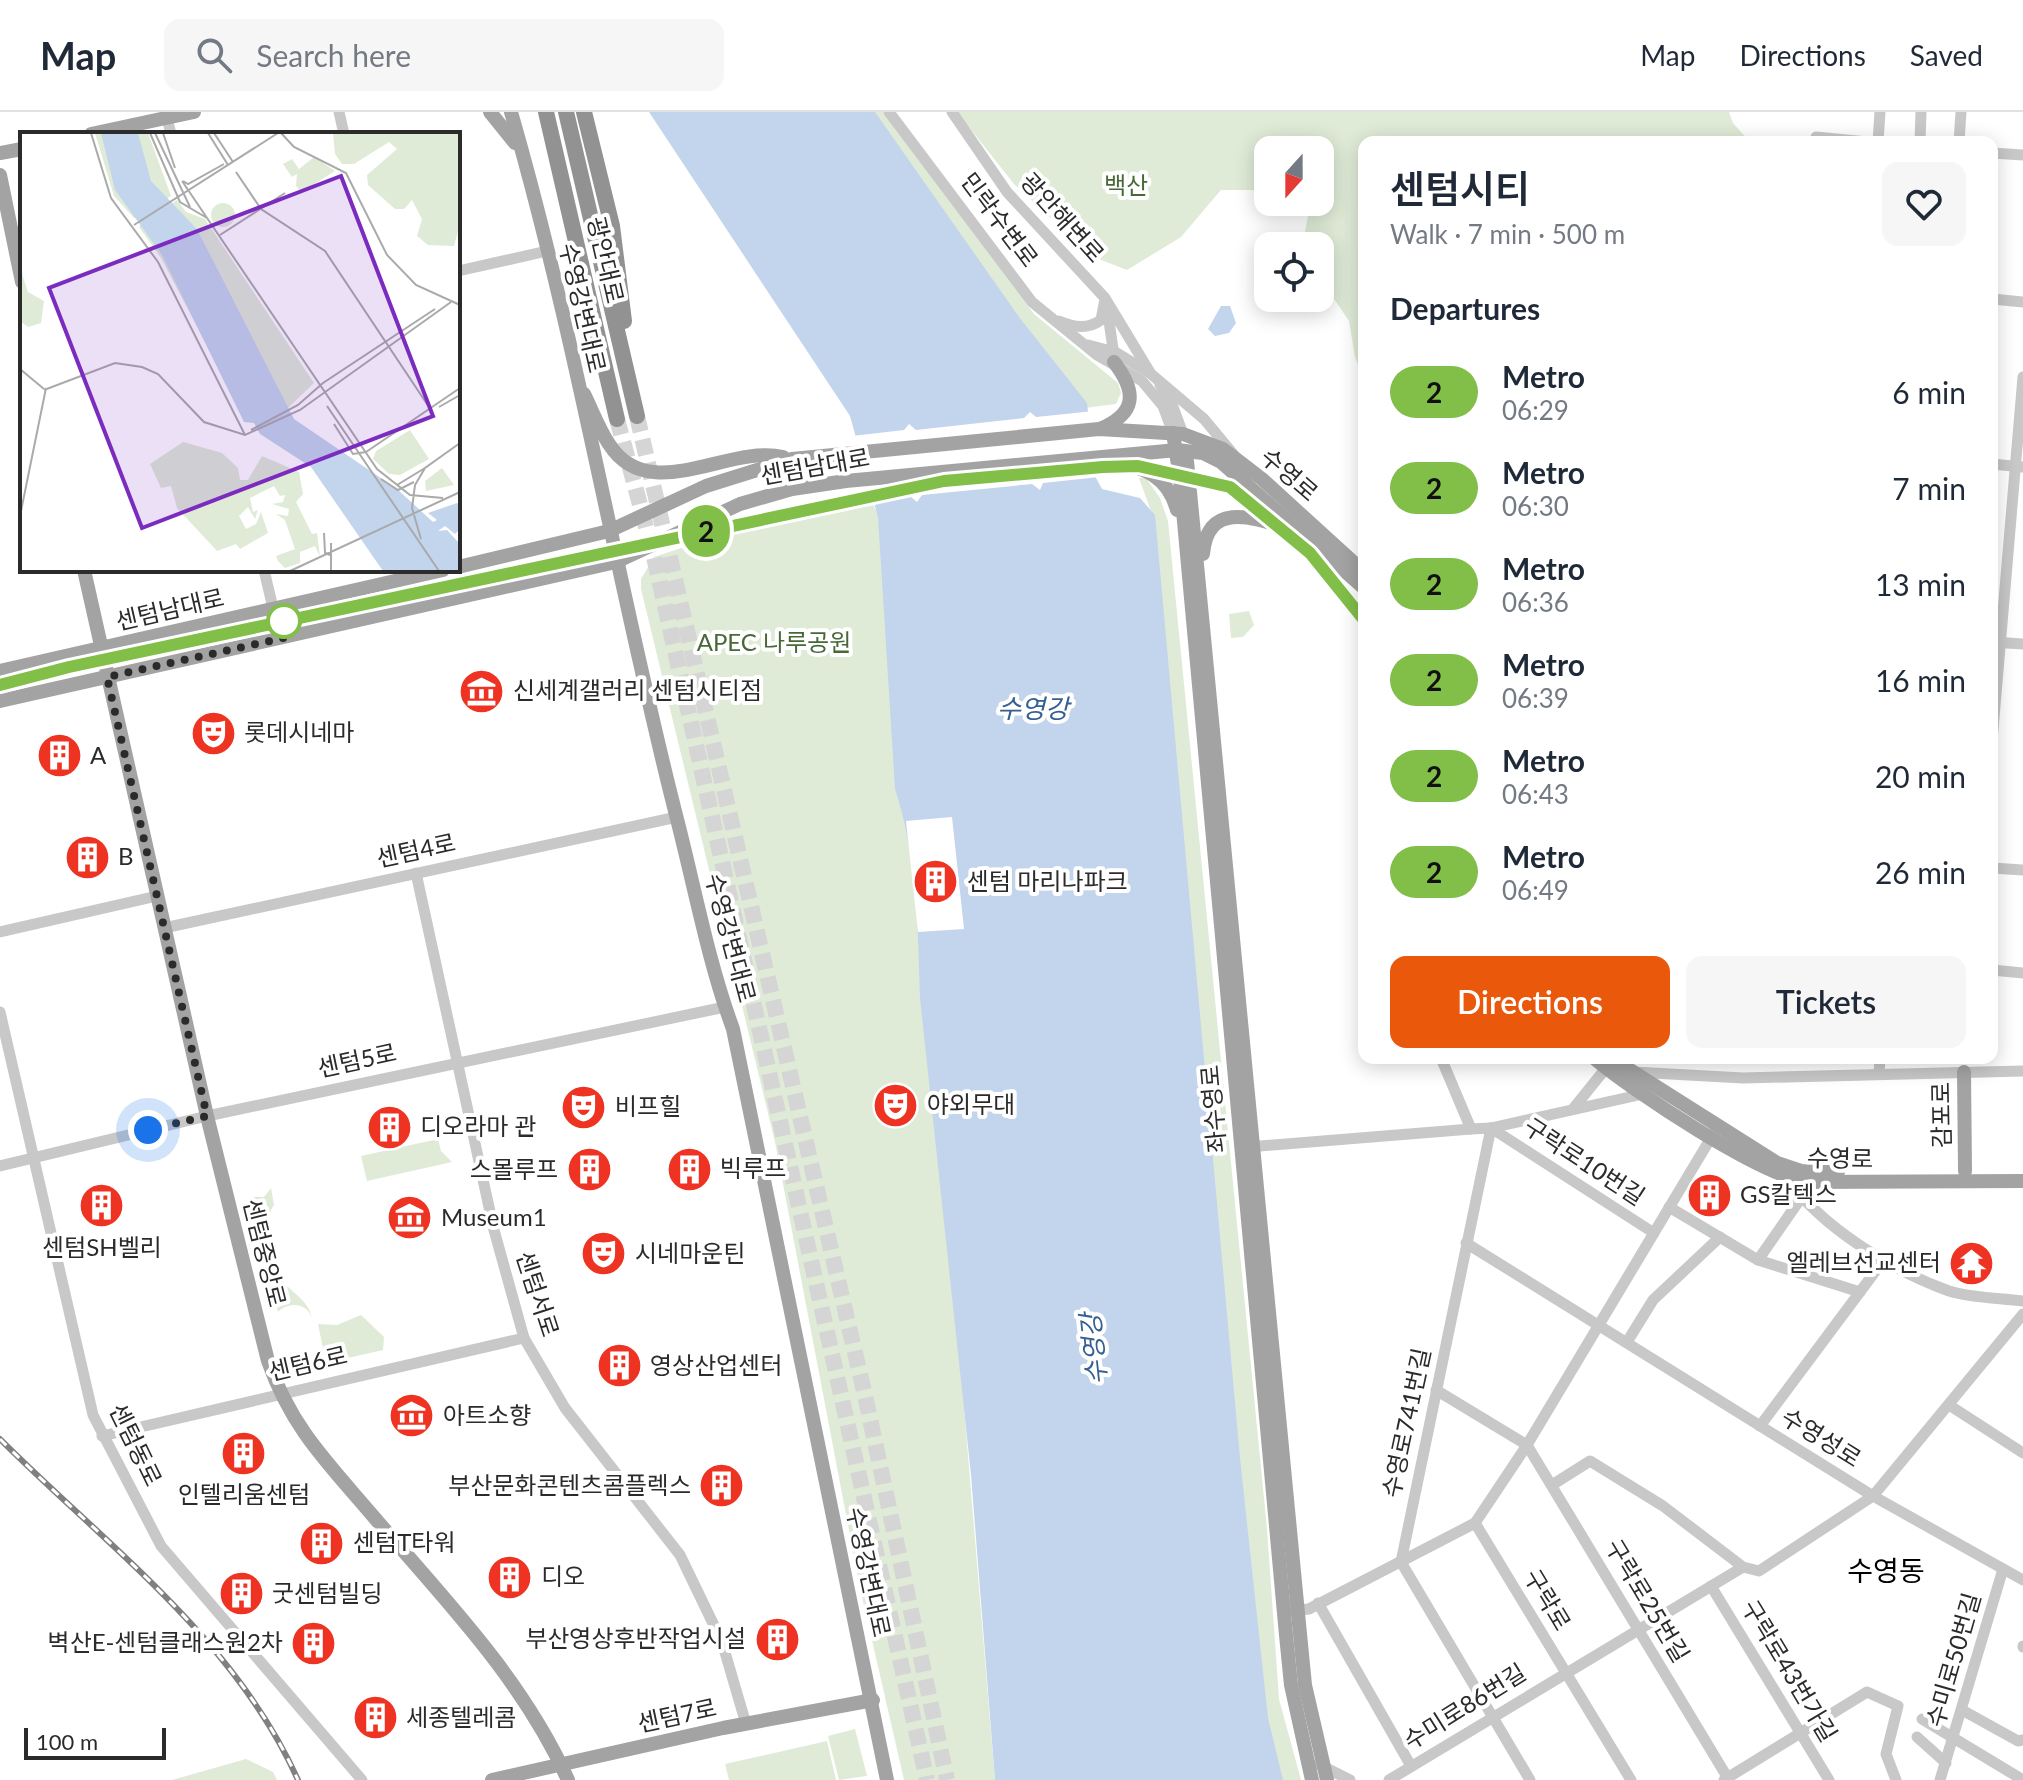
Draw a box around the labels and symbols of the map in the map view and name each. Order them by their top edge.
inset map [20,132,460,572]
north arrow [1254,136,1334,216]
street label: 민락수변로 [955,166,1045,272]
street label: 광안해변로 [1015,166,1111,268]
park label: 백산 [1104,170,1148,199]
street label: 광안대로 [582,213,631,306]
street label: 수영강변대로 [554,240,612,375]
street label: 수영로 [1255,441,1324,507]
street label: 센텀남대로 [758,442,872,489]
line badge: 2 [680,505,732,557]
street label: 센텀남대로 [113,582,227,635]
unlabelled marker [267,604,301,638]
park label: APEC 나루공원 [697,627,851,656]
museum icon: 신세계갤러리 센텀시티점 [458,667,506,715]
place label: 신세계갤러리 센텀시티점 [513,675,762,704]
water label: 수영강 [997,692,1072,724]
theatre icon: 롯데시네마 [189,709,237,757]
place label: 롯데시네마 [244,717,354,746]
building icon: A [35,732,83,780]
place label: A [90,740,107,769]
street label: 센텀4로 [373,827,458,872]
building icon: B [63,833,111,881]
place label: B [118,841,134,870]
building icon: 센텀 마리나파크 [912,858,960,906]
place label: 센텀 마리나파크 [967,866,1128,895]
street label: 수영강변대로 [700,870,763,1005]
street label: 센텀5로 [314,1037,399,1082]
street label: 좌수영로 [1194,1064,1231,1154]
theatre icon: 야외무대 [872,1081,920,1129]
street label: 감포로 [1925,1082,1956,1148]
theatre icon: 비프힐 [560,1083,608,1131]
place label: 야외무대 [927,1089,1015,1118]
place label: 비프힐 [615,1091,681,1120]
building icon: 디오라마 관 [365,1103,413,1151]
your location [128,1110,168,1150]
place label: 디오라마 관 [420,1111,537,1140]
street label: 구락로10번길 [1519,1111,1651,1211]
street label: 수영로 [1807,1142,1873,1173]
building icon: 빅루프 [665,1145,713,1193]
building icon: 스몰루프 [565,1146,613,1194]
place label: 빅루프 [720,1153,786,1182]
place label: 스몰루프 [470,1154,558,1183]
building icon: GS칼텍스 [1685,1171,1733,1219]
place label: GS칼텍스 [1740,1179,1837,1208]
building icon: 센텀SH벨리 [78,1182,126,1230]
museum icon: Museum1 [386,1194,434,1242]
street label: 센텀중앙로 [238,1196,293,1310]
place label: Museum1 [441,1202,547,1231]
theatre icon: 시네마운틴 [580,1230,628,1278]
place label: 센텀SH벨리 [42,1232,162,1261]
place label: 시네마운틴 [635,1238,745,1267]
temple icon: 엘레브선교센터 [1948,1239,1996,1287]
street label: 센텀서로 [511,1247,566,1340]
place label: 엘레브선교센터 [1786,1247,1941,1276]
water label: 수영강 [1073,1309,1113,1386]
street label: 센텀6로 [265,1339,350,1386]
building icon: 영상산업센터 [595,1342,643,1390]
street label: 수영로741번길 [1376,1345,1436,1500]
place label: 영상산업센터 [650,1350,782,1379]
museum icon: 아트소향 [388,1392,436,1440]
street label: 센텀동로 [104,1398,169,1490]
place label: 아트소향 [443,1400,531,1429]
street label: 수영성로 [1777,1401,1867,1472]
building icon: 인텔리움센텀 [220,1429,268,1477]
building icon: 부산문화콘텐츠콤플렉스 [698,1462,746,1510]
place label: 부산문화콘텐츠콤플렉스 [448,1470,691,1499]
place label: 인텔리움센텀 [178,1479,310,1508]
street label: 수영강변대로 [842,1504,897,1639]
building icon: 센텀T타워 [298,1519,346,1567]
place label: 센텀T타워 [353,1527,456,1556]
street label: 구락로25번길 [1600,1534,1696,1667]
building icon: 디오 [486,1553,534,1601]
district label: 수영동 [1847,1553,1925,1587]
place label: 디오 [541,1561,585,1590]
street label: 구락로 [1519,1563,1578,1635]
building icon: 굿센텀빌딩 [217,1570,265,1618]
place label: 굿센텀빌딩 [272,1578,382,1607]
street label: 수미로50번길 [1920,1589,1986,1730]
street label: 구락로43번가길 [1737,1594,1844,1746]
building icon: 부산영상후반작업시설 [753,1615,801,1663]
building icon: 벽산E-센텀클래스원2차 [290,1619,338,1667]
place label: 부산영상후반작업시설 [525,1623,746,1652]
place label: 벽산E-센텀클래스원2차 [48,1627,283,1656]
street label: 수미로86번길 [1398,1657,1531,1755]
street label: 센텀7로 [634,1692,719,1737]
building icon: 세종텔레콤 [351,1694,399,1742]
place label: 세종텔레콤 [406,1702,516,1731]
scale bar [24,1724,166,1760]

